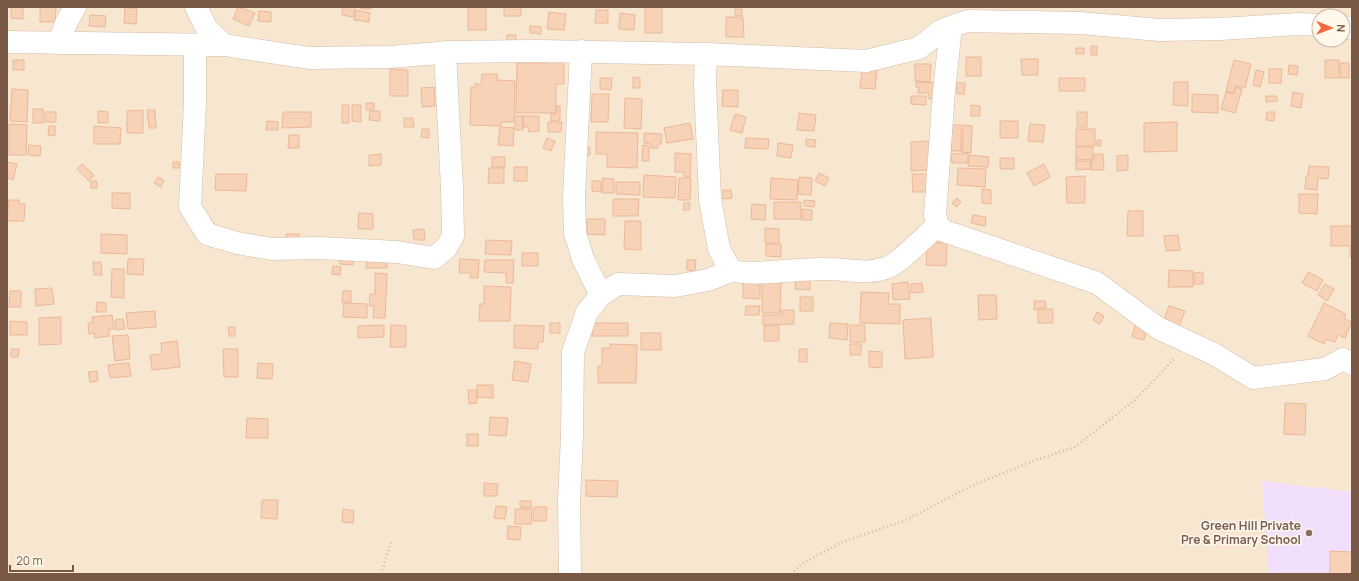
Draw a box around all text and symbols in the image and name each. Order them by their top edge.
north arrow [1311,8,1351,48]
text: N [1334,24,1349,32]
place label: Green Hill Private Pre & Primary School [1181,517,1301,548]
marker: Green Hill Private Pre & Primary School [1304,528,1314,538]
scale bar [10,547,73,573]
text: 20 m [16,552,43,569]

